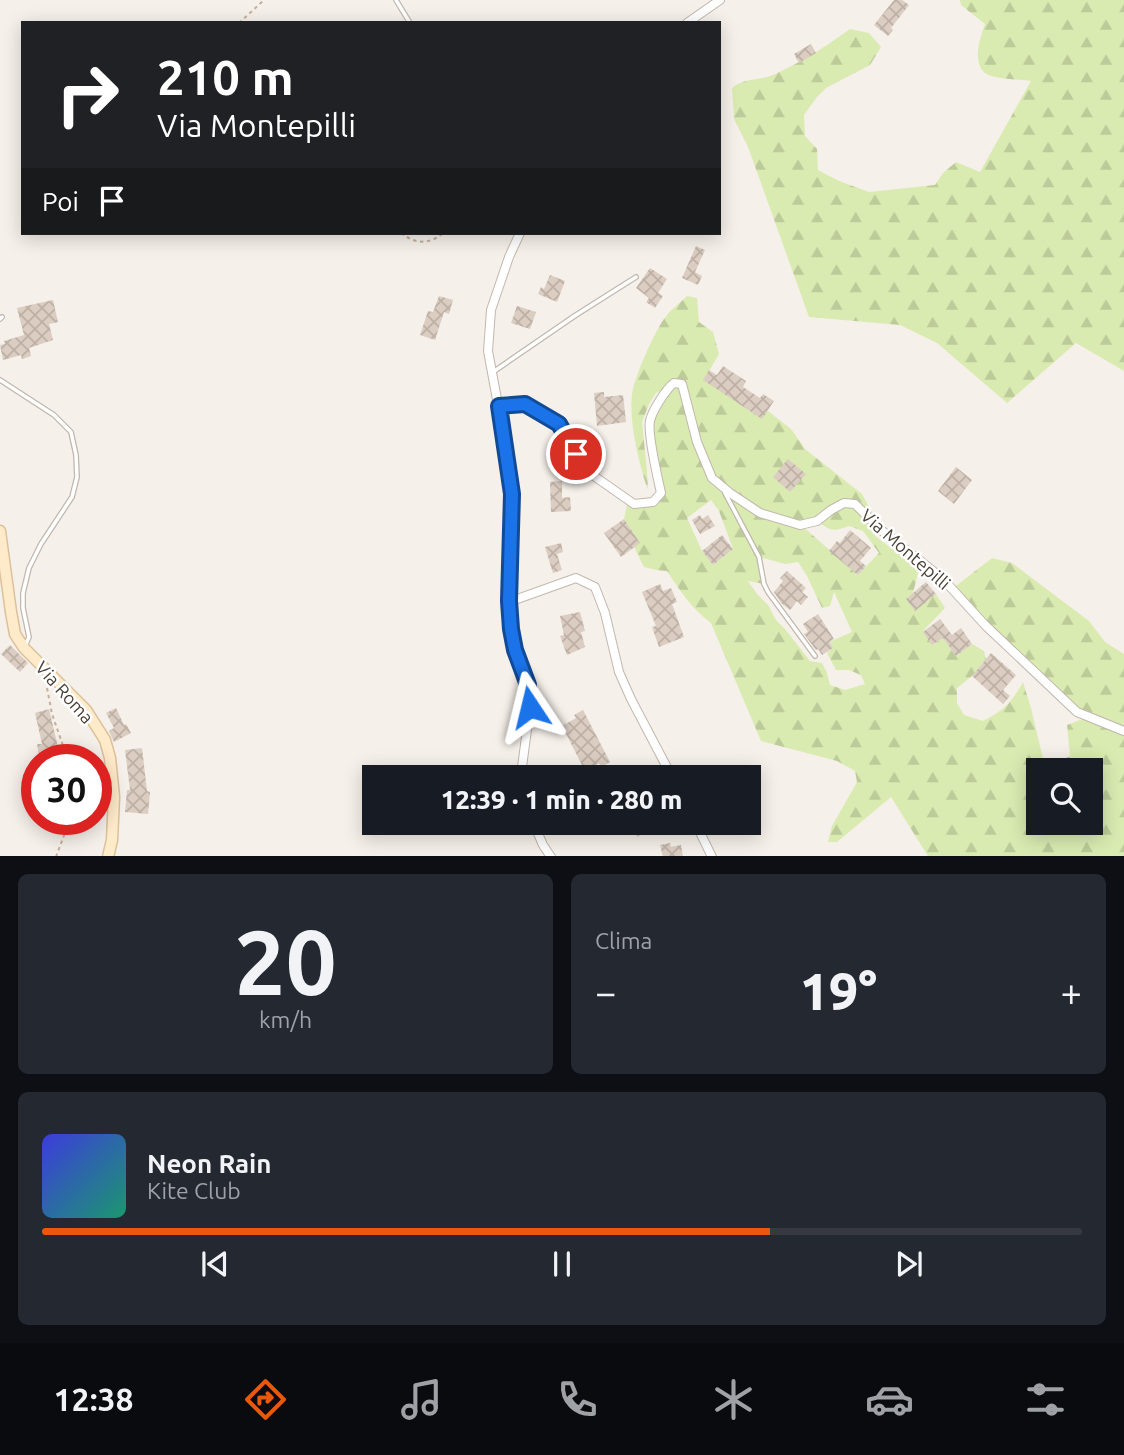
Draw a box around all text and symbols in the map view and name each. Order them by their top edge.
icon: right [42,49,133,140]
text: 210 m [157,49,294,104]
text: Via Montepilli [157,107,356,143]
icon: arrive [93,182,131,220]
text: Poi [42,187,79,216]
pin [546,424,606,484]
icon: arrive [557,435,595,473]
street label: Via Montepilli [857,505,955,593]
street label: Via Roma [32,657,98,727]
position arrow [493,670,567,744]
speed limit sign: 30 [21,744,112,835]
map controls [1026,758,1103,835]
button: search [1026,758,1103,835]
text: 12:39 · 1 min · 280 m [441,785,682,814]
text: 20 [234,910,337,1012]
text: Clima [595,928,652,953]
text: 19° [800,962,877,1020]
text: − [595,971,616,1013]
text: + [1061,971,1082,1013]
text: km/h [259,1007,312,1032]
text: Neon Rain [147,1149,272,1178]
text: Kite Club [147,1178,241,1203]
icon: previous [196,1245,234,1283]
icon: pause [543,1245,581,1283]
icon: next [890,1245,928,1283]
icon: directions [241,1375,290,1424]
icon: music [397,1375,446,1424]
icon: phone [553,1375,602,1424]
icon: climate [709,1375,758,1424]
icon: car [865,1375,914,1424]
icon: filters [1021,1375,1070,1424]
text: 12:38 [54,1381,134,1417]

